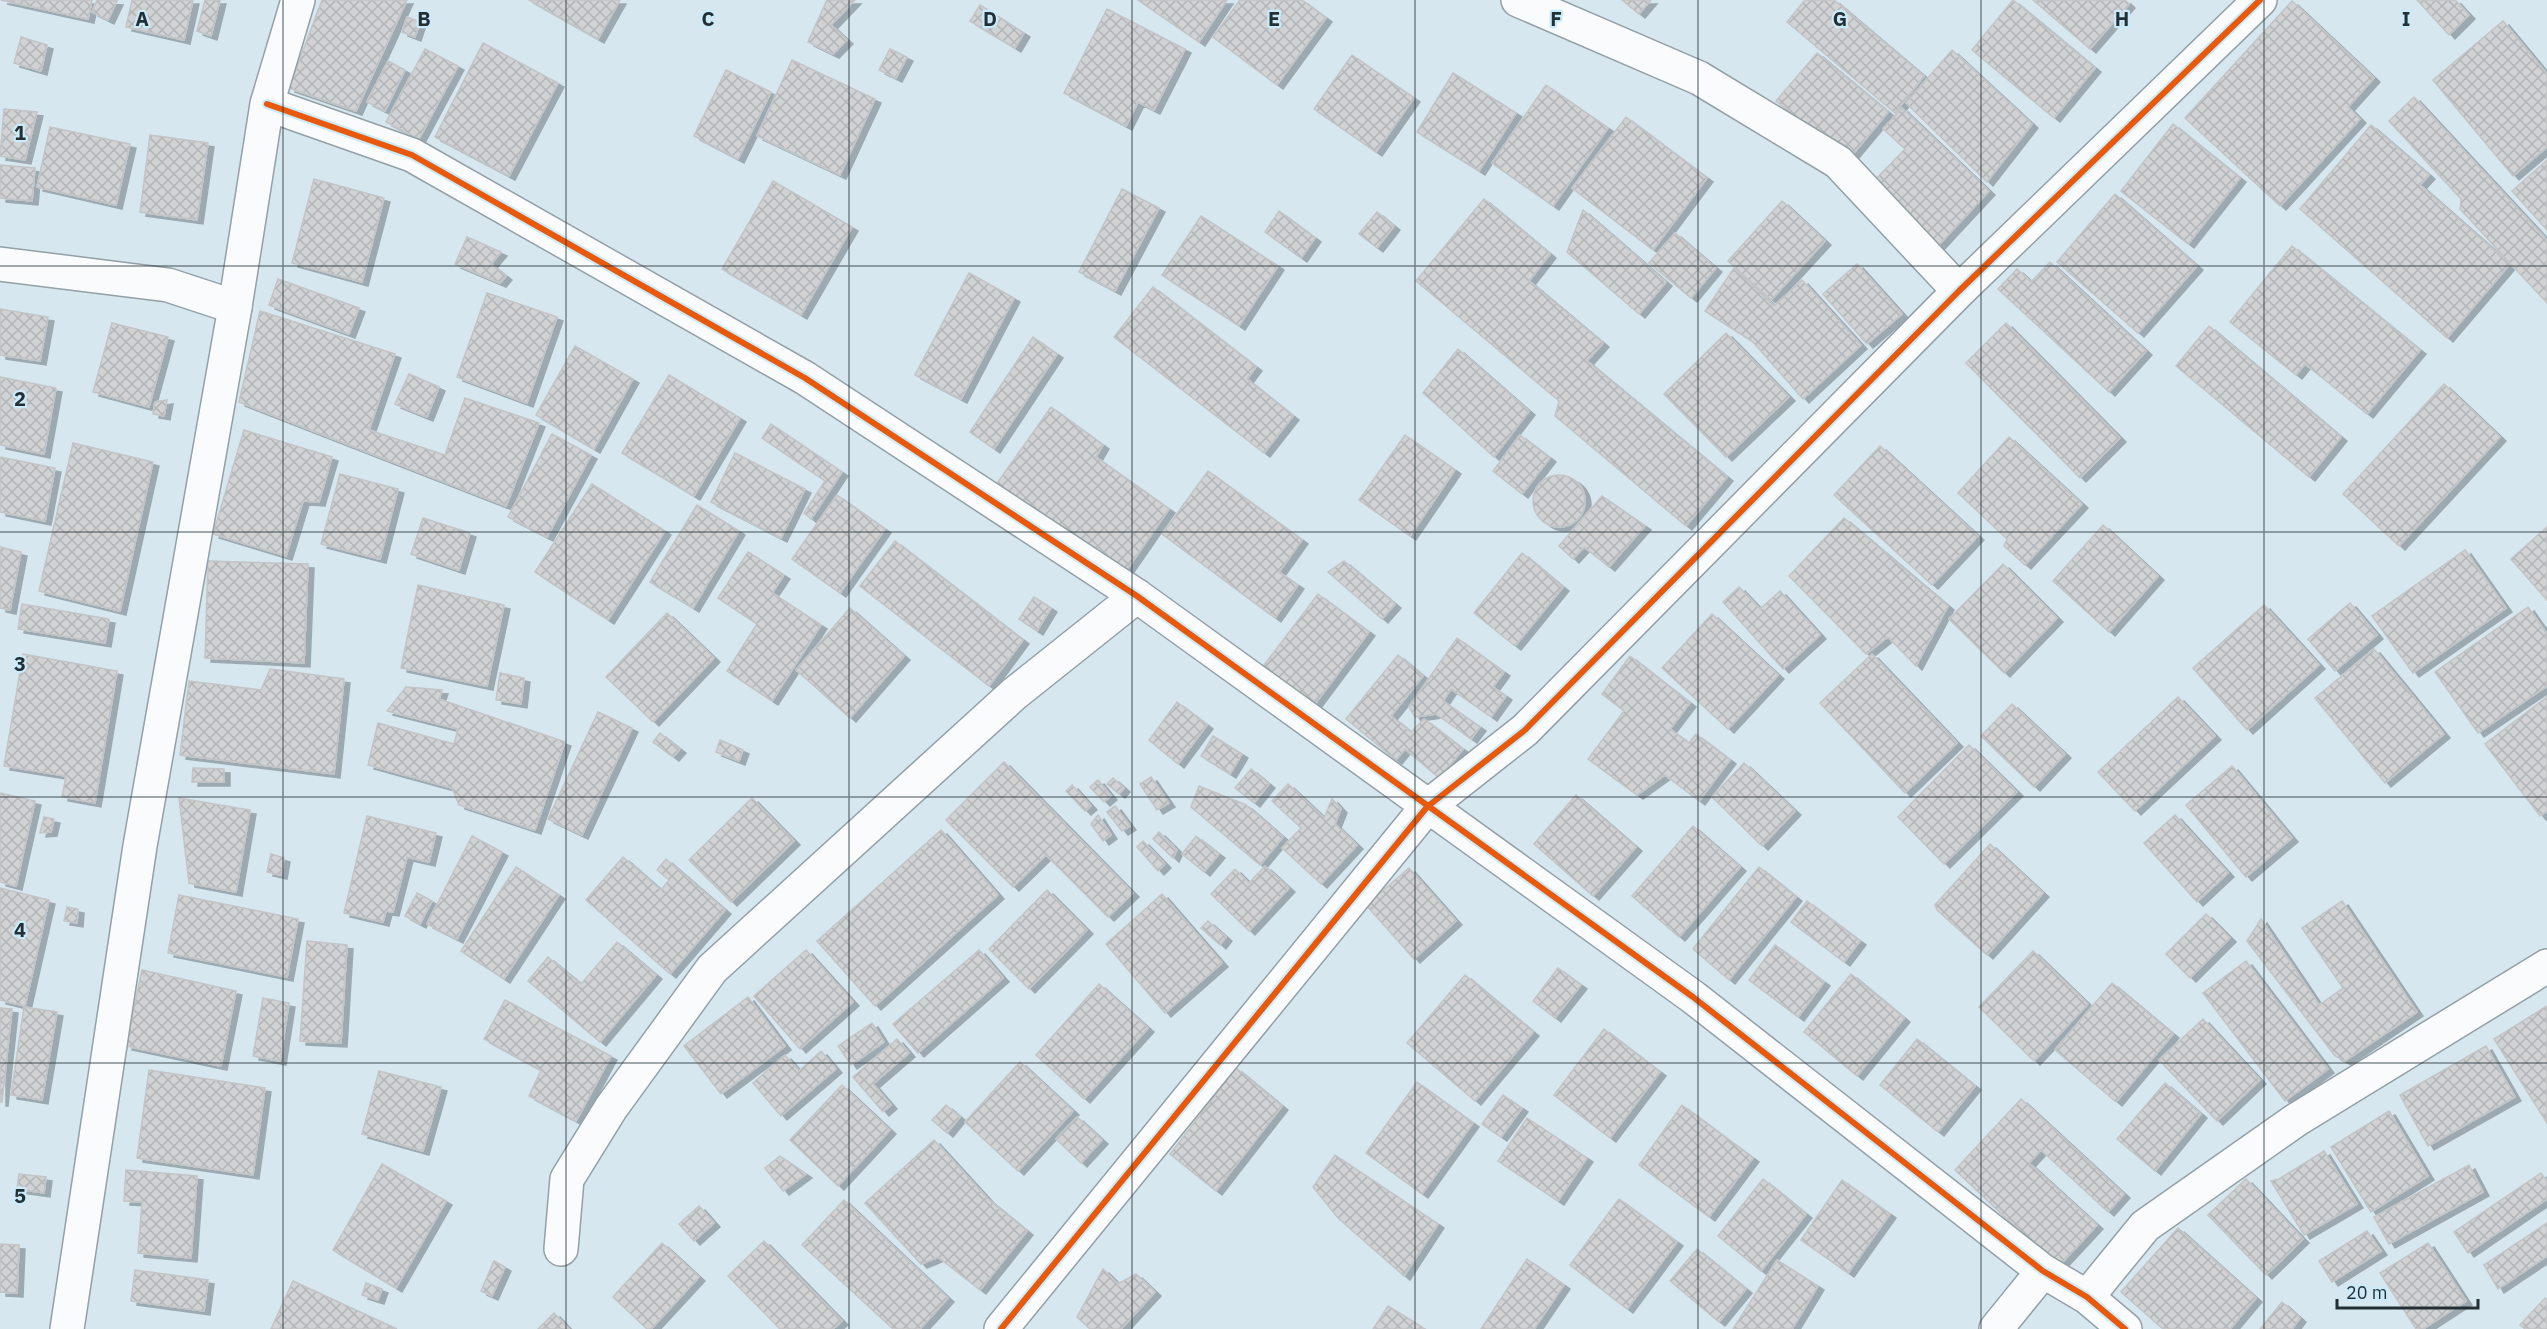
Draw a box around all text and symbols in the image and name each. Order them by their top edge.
text: A [135,5,149,32]
text: B [417,5,431,32]
text: C [701,5,715,32]
text: D [983,5,997,32]
text: E [1268,5,1280,32]
text: F [1550,5,1562,32]
text: G [1833,5,1847,32]
text: H [2115,5,2129,32]
text: I [2402,5,2410,32]
text: 1 [14,119,26,146]
text: 2 [14,385,26,412]
text: 3 [14,650,26,677]
text: 4 [14,916,26,943]
text: 5 [14,1182,26,1209]
scale bar [2337,1272,2478,1310]
text: 20 m [2346,1281,2388,1304]

